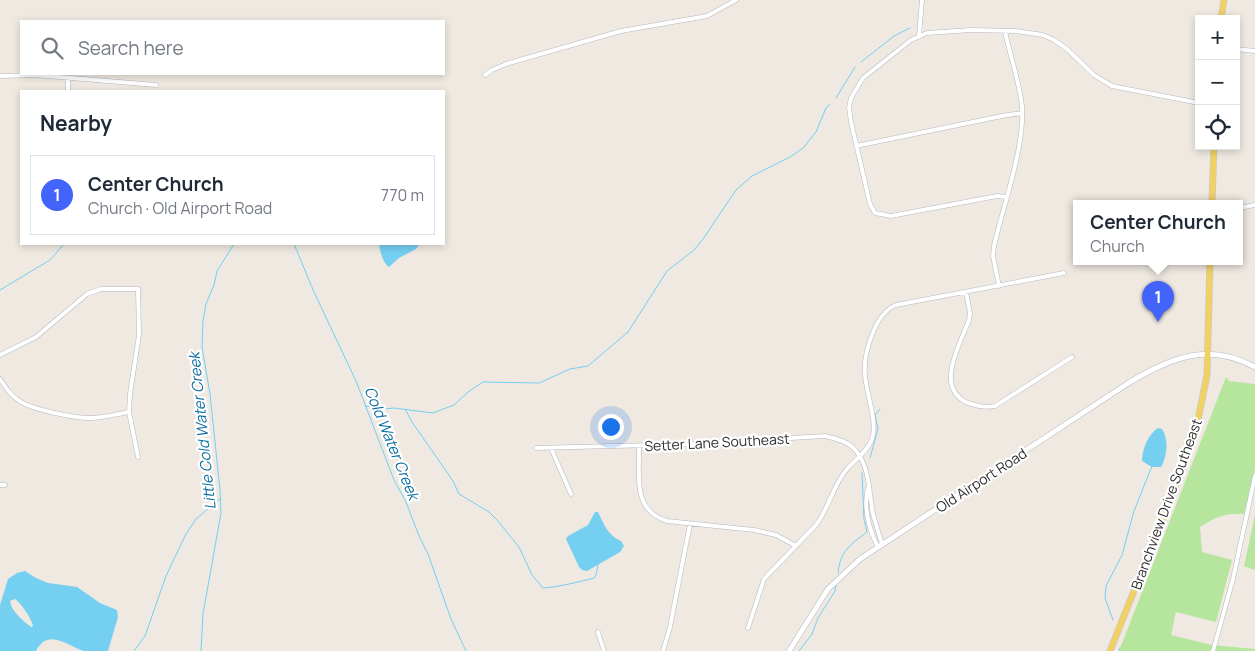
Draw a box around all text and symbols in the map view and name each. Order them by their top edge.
map controls [1195,15,1240,150]
button: + [1195,15,1240,60]
search box [20,20,445,75]
icon: search [38,34,66,62]
text: Search here [78,35,184,61]
button: − [1195,60,1240,105]
button: locate [1195,105,1240,150]
text: Nearby [40,109,112,137]
text: Center Church [88,171,224,197]
text: 1 [53,184,61,206]
text: 770 m [381,184,424,206]
text: Church · Old Airport Road [88,197,272,219]
popup [1073,200,1243,265]
text: Center Church [1090,209,1226,235]
text: Church [1090,235,1145,257]
pin: 1 [1142,281,1174,322]
water label: Little Cold Water Creek [183,349,221,511]
water label: Cold Water Creek [360,383,425,505]
your location [598,414,624,440]
street label: Branchview Drive Southeast [1126,415,1206,592]
street label: Setter Lane Southeast [644,429,790,455]
street label: Old Airport Road [932,443,1030,517]

